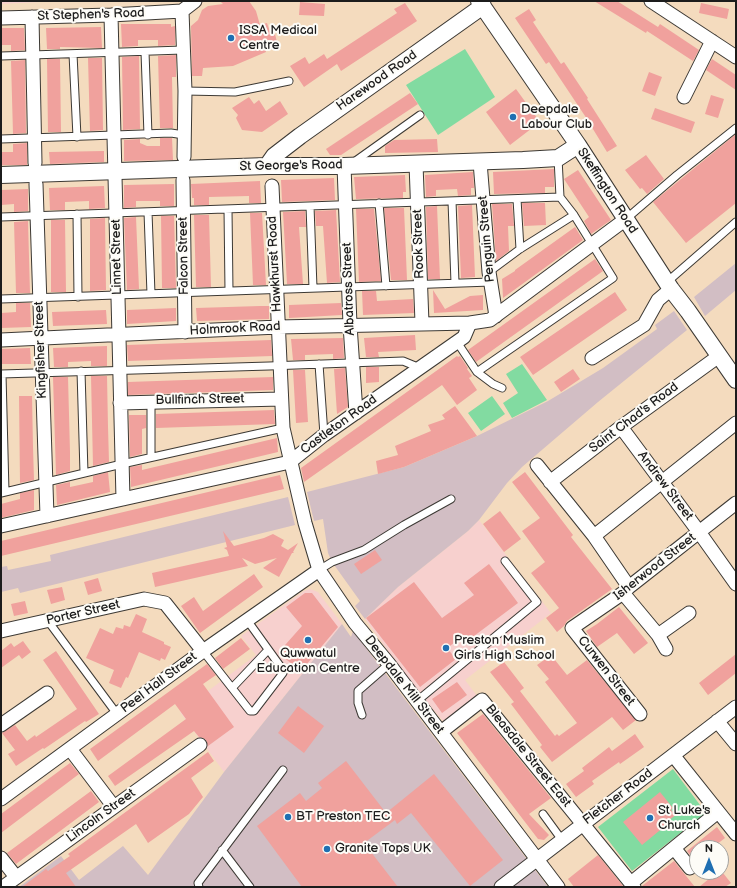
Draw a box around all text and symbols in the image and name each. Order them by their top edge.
street label: St Stephen's Road [37,5,145,25]
place label: ISSA Medical Centre [239,23,317,54]
marker: ISSA Medical Centre [226,33,236,43]
street label: Harewood Road [334,47,420,115]
place label: Deepdale Labour Club [521,102,592,133]
marker: Deepdale Labour Club [508,112,518,122]
street label: Skeffington Road [573,145,641,237]
street label: St George's Road [239,157,343,175]
street label: Penguin Street [475,195,499,283]
street label: Rook Street [410,209,428,279]
street label: Hawkhurst Road [265,215,285,313]
street label: Falcon Street [176,217,192,295]
street label: Linnet Street [109,219,125,295]
street label: Albatross Street [340,242,358,336]
street label: Kingfisher Street [31,301,51,399]
street label: Holmrook Road [189,319,281,339]
street label: Saint Chad's Road [586,379,682,457]
street label: Bullfinch Street [155,391,245,409]
street label: Castleton Road [298,392,380,458]
street label: Andrew Street [634,448,696,524]
street label: Isherwood Street [611,530,699,604]
street label: Porter Street [45,597,121,629]
street label: Deepdale Mill Street [361,633,447,737]
place label: Preston Muslim Girls High School [454,633,555,664]
street label: Curwen Street [574,633,638,709]
marker: Quwwatul Education Centre [303,635,313,645]
marker: Preston Muslim Girls High School [441,643,451,653]
place label: Quwwatul Education Centre [256,646,360,677]
street label: Peel Hall Street [118,649,200,717]
street label: Bleasdale Street East [482,702,574,810]
street label: Fletcher Road [580,766,656,828]
street label: Lincoln Street [63,786,139,846]
place label: St Luke's Church [658,803,710,834]
place label: BT Preston TEC [296,809,390,825]
marker: BT Preston TEC [283,812,293,822]
marker: St Luke's Church [645,813,655,823]
north arrow [689,840,729,880]
place label: Granite Tops UK [335,841,431,857]
text: N [705,842,713,855]
marker: Granite Tops UK [322,844,332,854]

